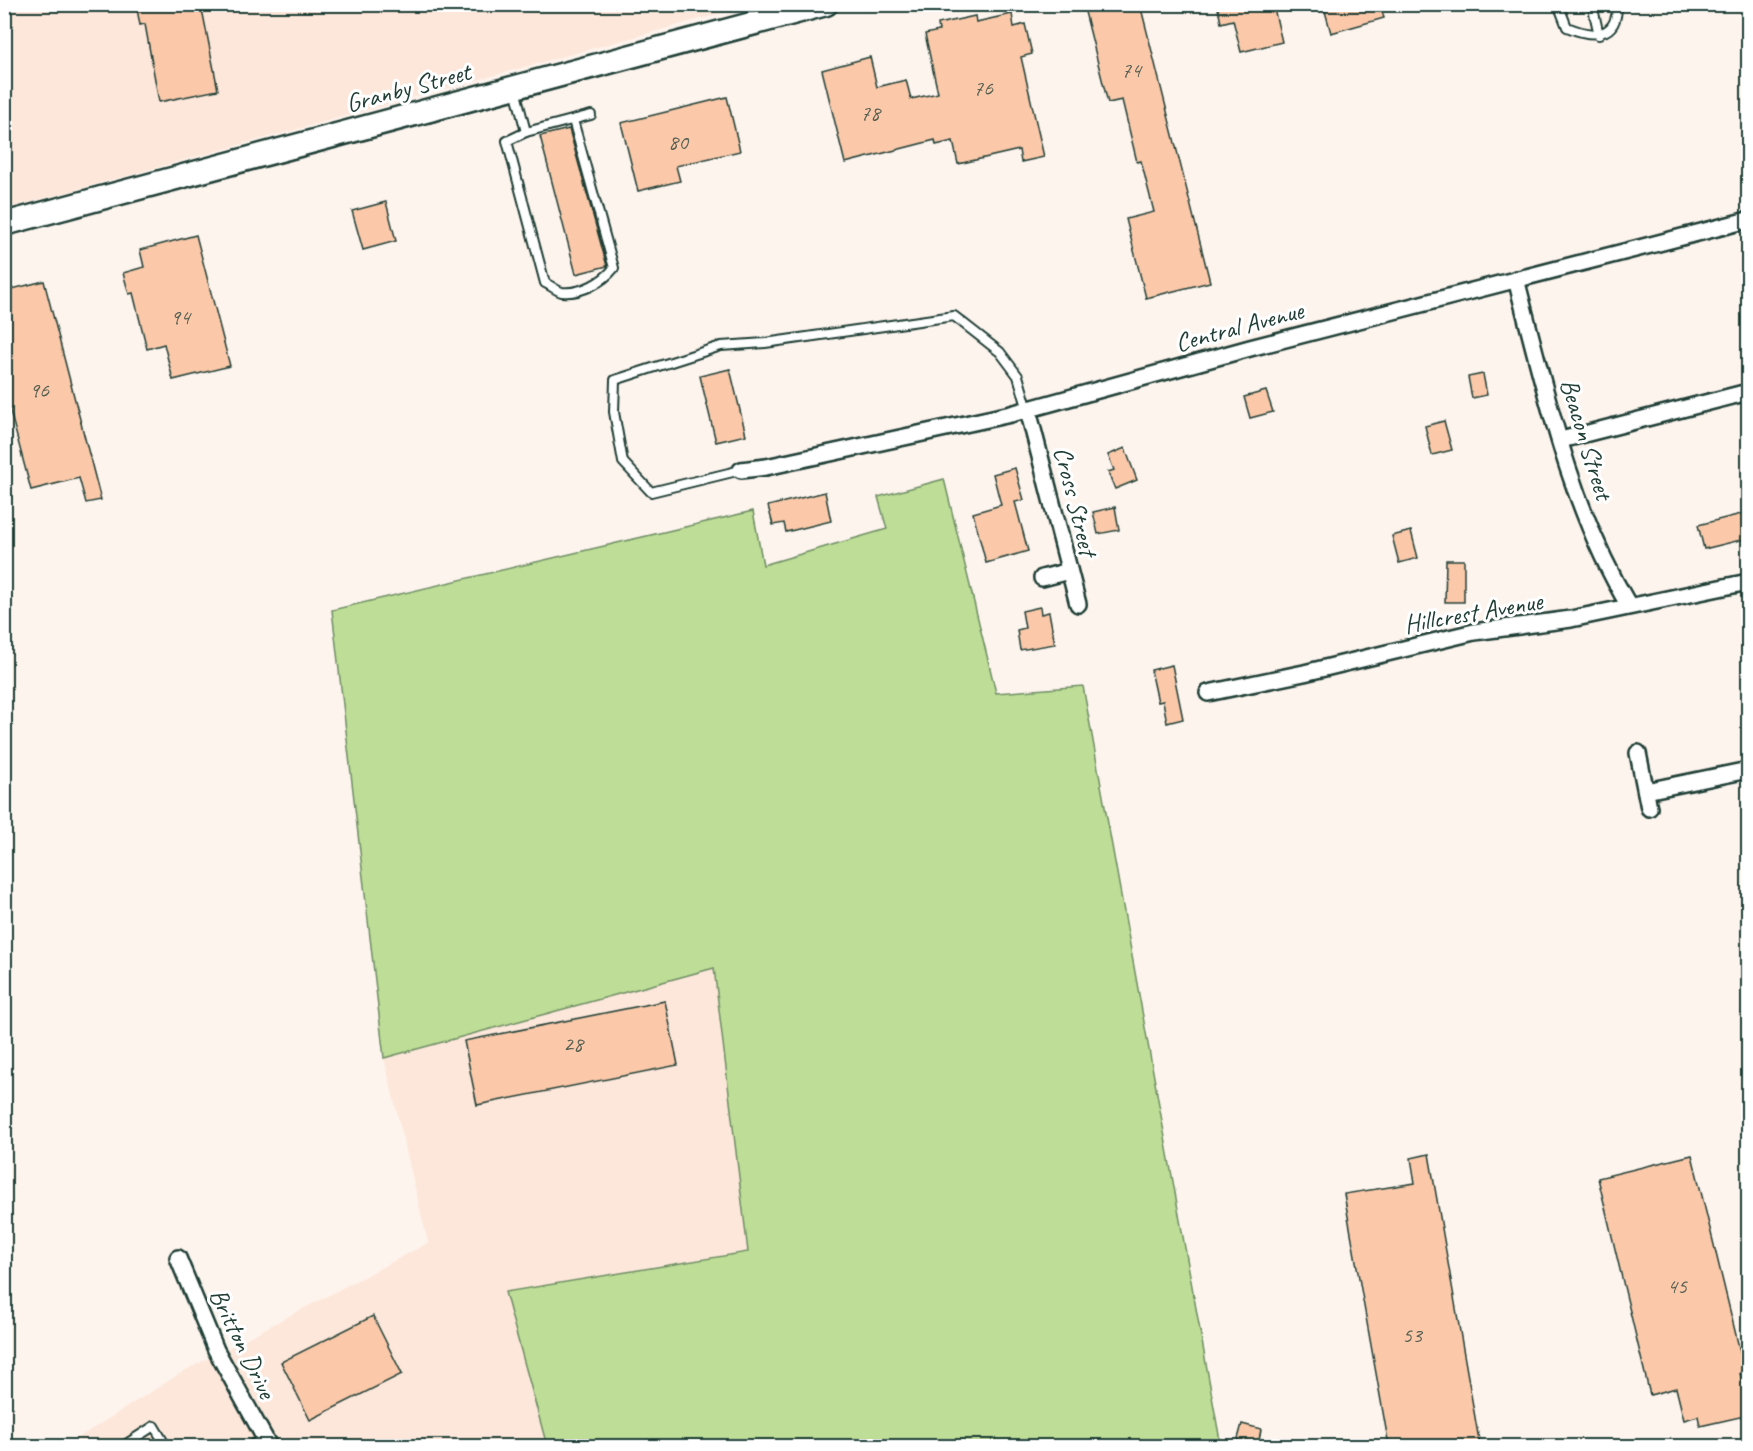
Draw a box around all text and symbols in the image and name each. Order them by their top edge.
street label: Granby Street [342,54,476,120]
house number: 74 [1121,56,1143,84]
house number: 76 [973,74,994,102]
house number: 78 [860,99,882,127]
house number: 80 [668,128,690,156]
street label: Central Avenue [1171,293,1308,359]
house number: 94 [170,303,192,331]
street label: Beacon Street [1552,375,1621,506]
house number: 96 [29,376,50,404]
street label: Cross Street [1046,443,1106,562]
street label: Hillcrest Avenue [1401,584,1546,641]
house number: 28 [563,1030,585,1058]
house number: 45 [1667,1272,1688,1300]
street label: Britton Drive [202,1283,284,1406]
house number: 53 [1402,1321,1424,1349]

